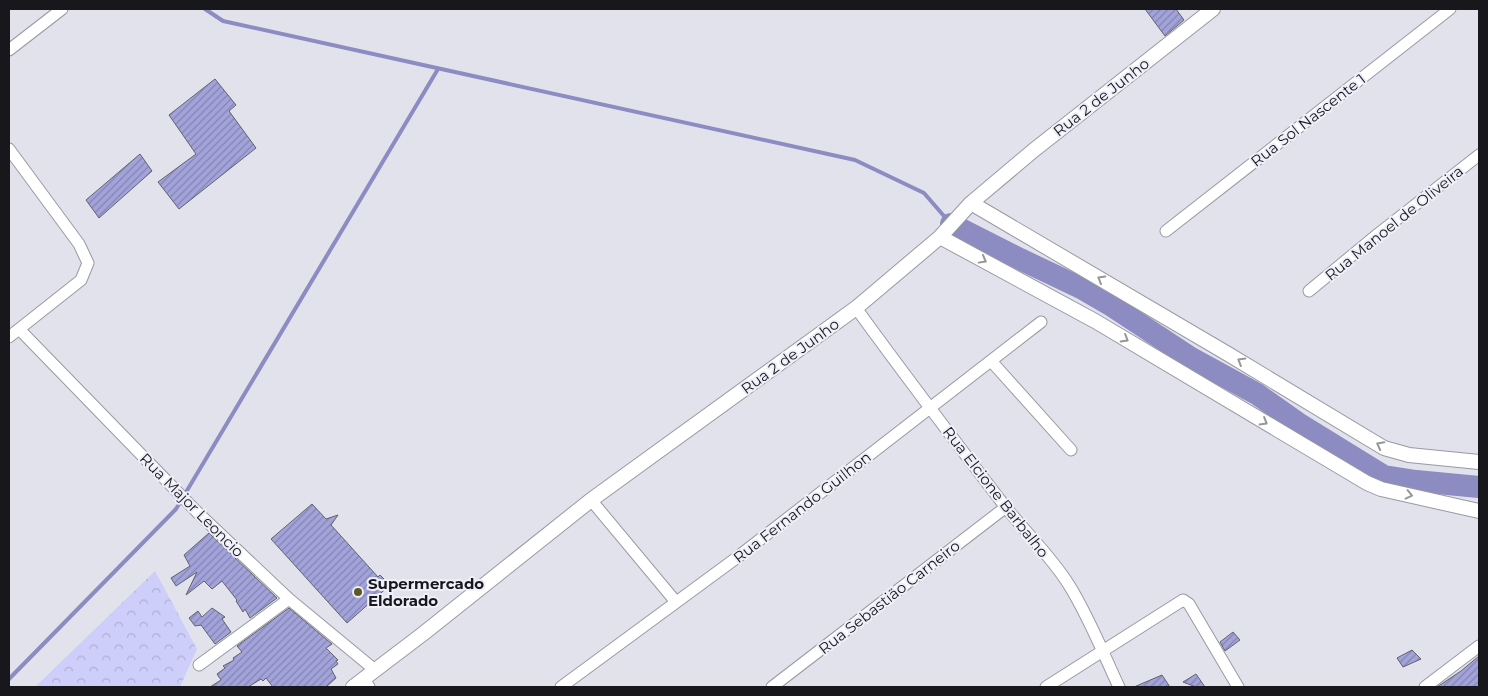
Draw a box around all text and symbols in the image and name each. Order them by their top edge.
street label: Rua 2 de Junho [1049,54,1153,140]
street label: Rua Sol Nascente 1 [1247,69,1369,171]
street label: Rua Manoel de Oliveira [1321,161,1467,285]
one-way arrow [978,254,987,264]
one-way arrow [1097,276,1106,286]
street label: Rua 2 de Junho [737,314,843,398]
one-way arrow [1119,332,1128,342]
one-way arrow [1237,358,1246,368]
one-way arrow [1259,416,1268,426]
street label: Rua Elcione Barbalho [939,423,1053,561]
one-way arrow [1377,441,1386,451]
street label: Rua Fernando Guilhon [729,447,875,567]
street label: Rua Major Leoncio [136,449,248,561]
one-way arrow [1404,489,1413,500]
street label: Rua Sebastião Carneiro [814,536,964,658]
place label: Supermercado Eldorado [368,574,484,610]
marker: Supermercado Eldorado [352,586,364,598]

